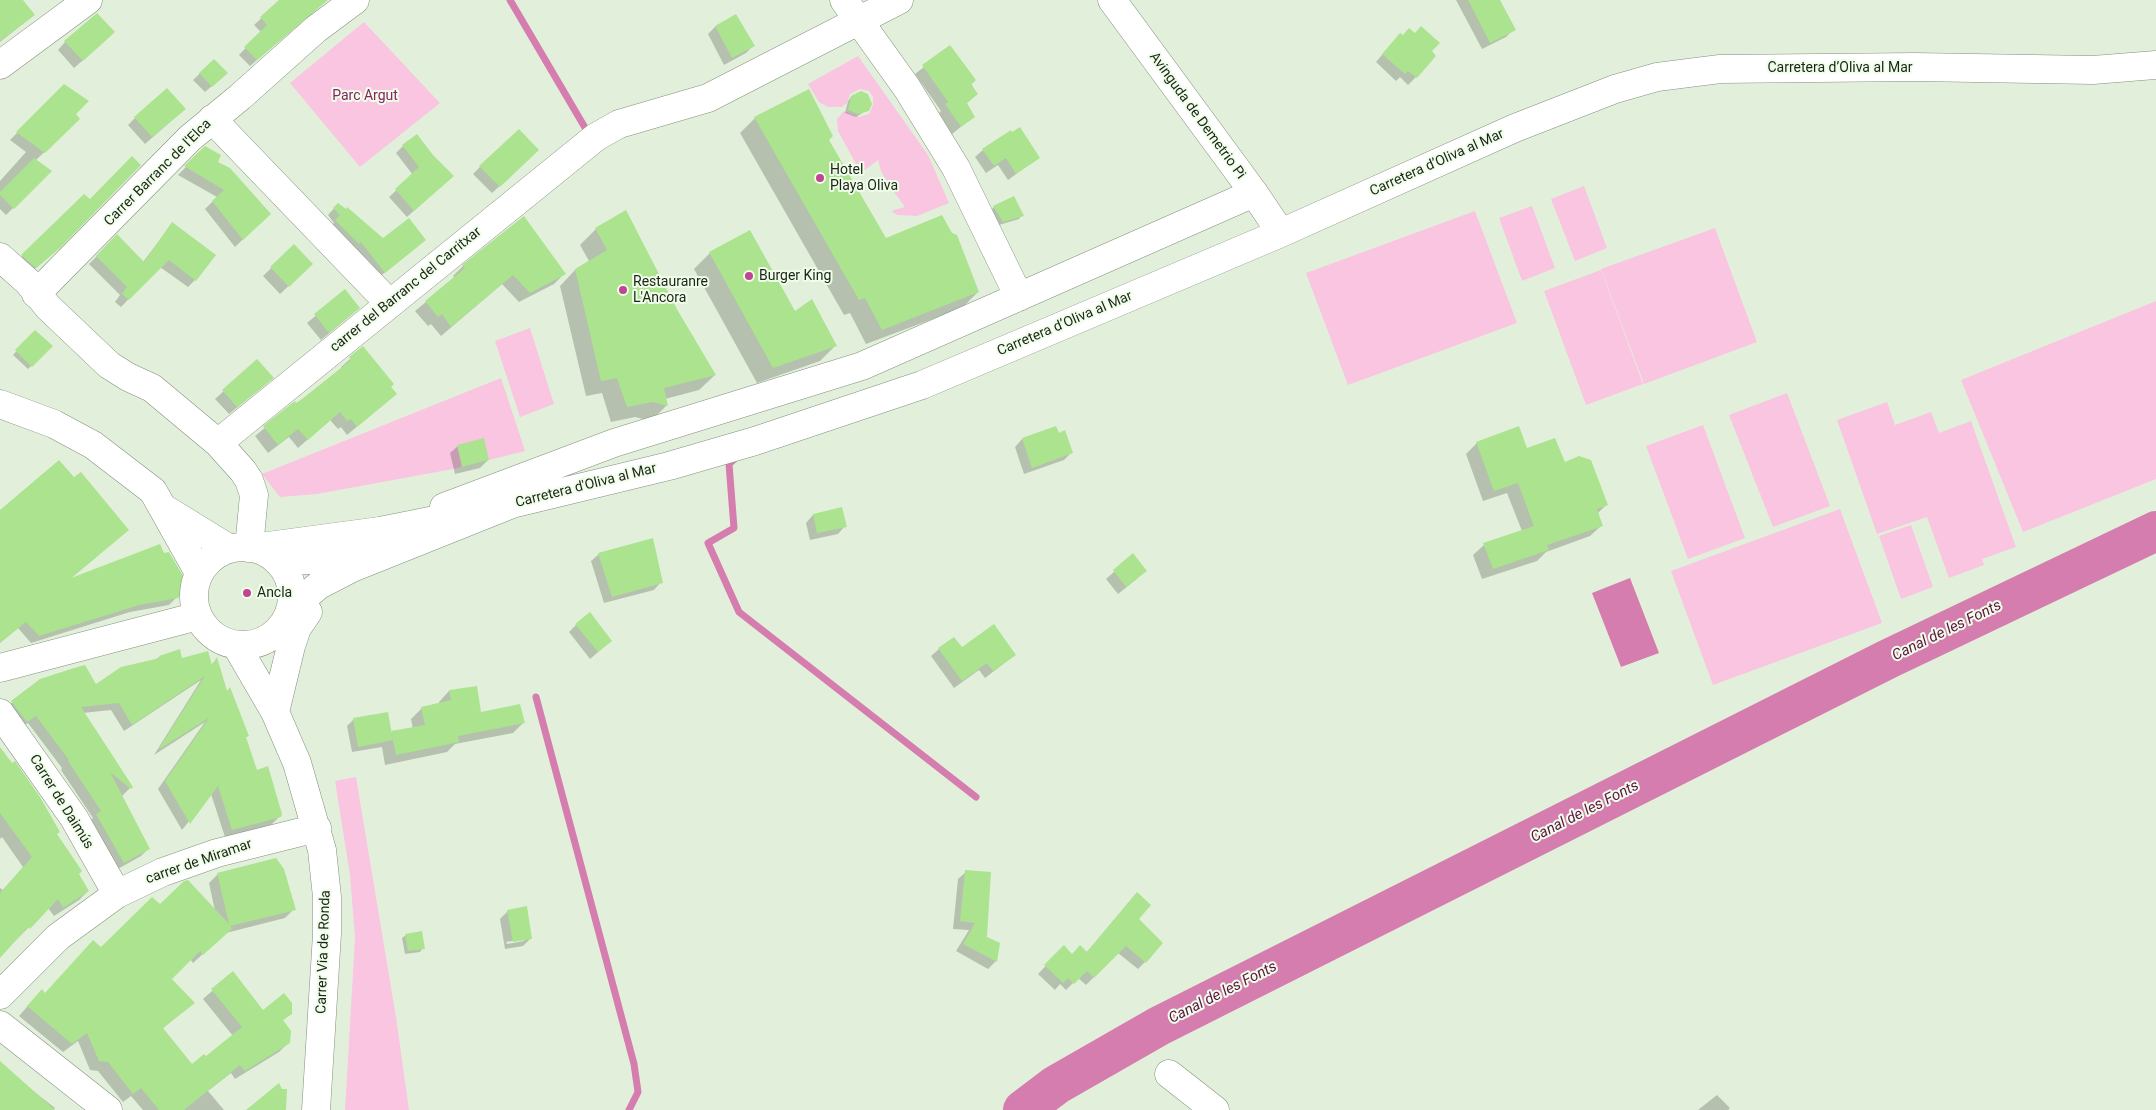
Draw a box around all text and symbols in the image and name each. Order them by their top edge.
street label: Avinguda de Demetrio Pi [1145,49,1249,183]
street label: Carretera d’Oliva al Mar [1767,60,1913,76]
park label: Parc Argut [332,88,398,104]
street label: Carrer Barranc de l'Elca [101,116,215,230]
street label: Carretera d’Oliva al Mar [1367,126,1507,200]
place label: Hotel Playa Oliva [830,162,898,194]
marker: Hotel Playa Oliva [814,172,826,184]
street label: carrer del Barranc del Carritxar [327,224,485,356]
place label: Burger King [759,268,831,284]
marker: Burger King [743,270,755,282]
place label: Restauranre L'Ancora [633,274,708,306]
marker: Restauranre L'Ancora [617,284,629,296]
street label: Carretera d’Oliva al Mar [995,288,1135,360]
street label: Carretera d'Oliva al Mar [514,460,658,512]
place label: Ancla [257,585,292,601]
marker: Ancla [241,587,253,599]
water label: Canal de les Fonts [1890,597,2004,665]
street label: Carrer de Daimús [25,752,97,852]
water label: Canal de les Fonts [1528,777,1642,847]
street label: carrer de Miramar [144,836,254,888]
street label: Carrer Via de Ronda [313,890,335,1014]
water label: Canal de les Fonts [1166,958,1280,1028]

